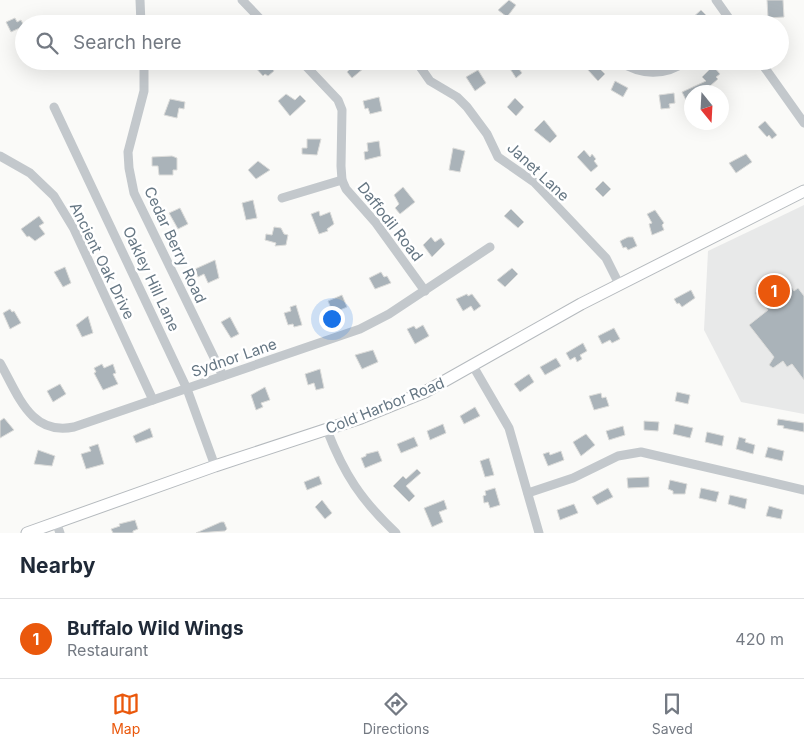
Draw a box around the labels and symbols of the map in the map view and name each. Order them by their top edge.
north arrow [684,85,729,130]
street label: Janet Lane [503,138,573,205]
street label: Daffodil Road [354,178,427,265]
street label: Cedar Berry Road [140,184,211,306]
street label: Ancient Oak Drive [66,199,139,322]
street label: Oakley Hill Lane [119,223,184,334]
pin: 1 [758,272,790,310]
your location [319,306,345,332]
street label: Sydnor Lane [189,334,279,381]
street label: Cold Harbor Road [323,373,447,438]

